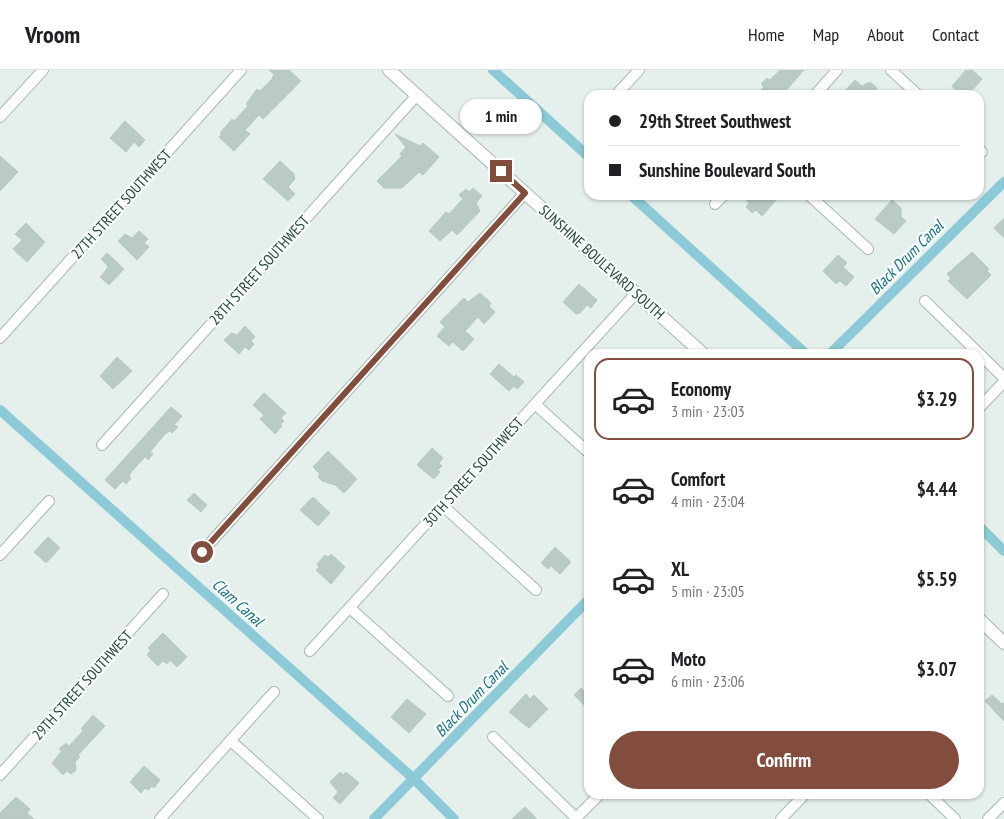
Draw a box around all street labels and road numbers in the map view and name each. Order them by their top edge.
street label: 27TH STREET SOUTHWEST [67,145,175,263]
street label: SUNSHINE BOULEVARD SOUTH [535,201,669,323]
street label: 28TH STREET SOUTHWEST [205,211,313,329]
street label: 30TH STREET SOUTHWEST [419,413,527,531]
street label: 29TH STREET SOUTHWEST [28,626,136,744]

